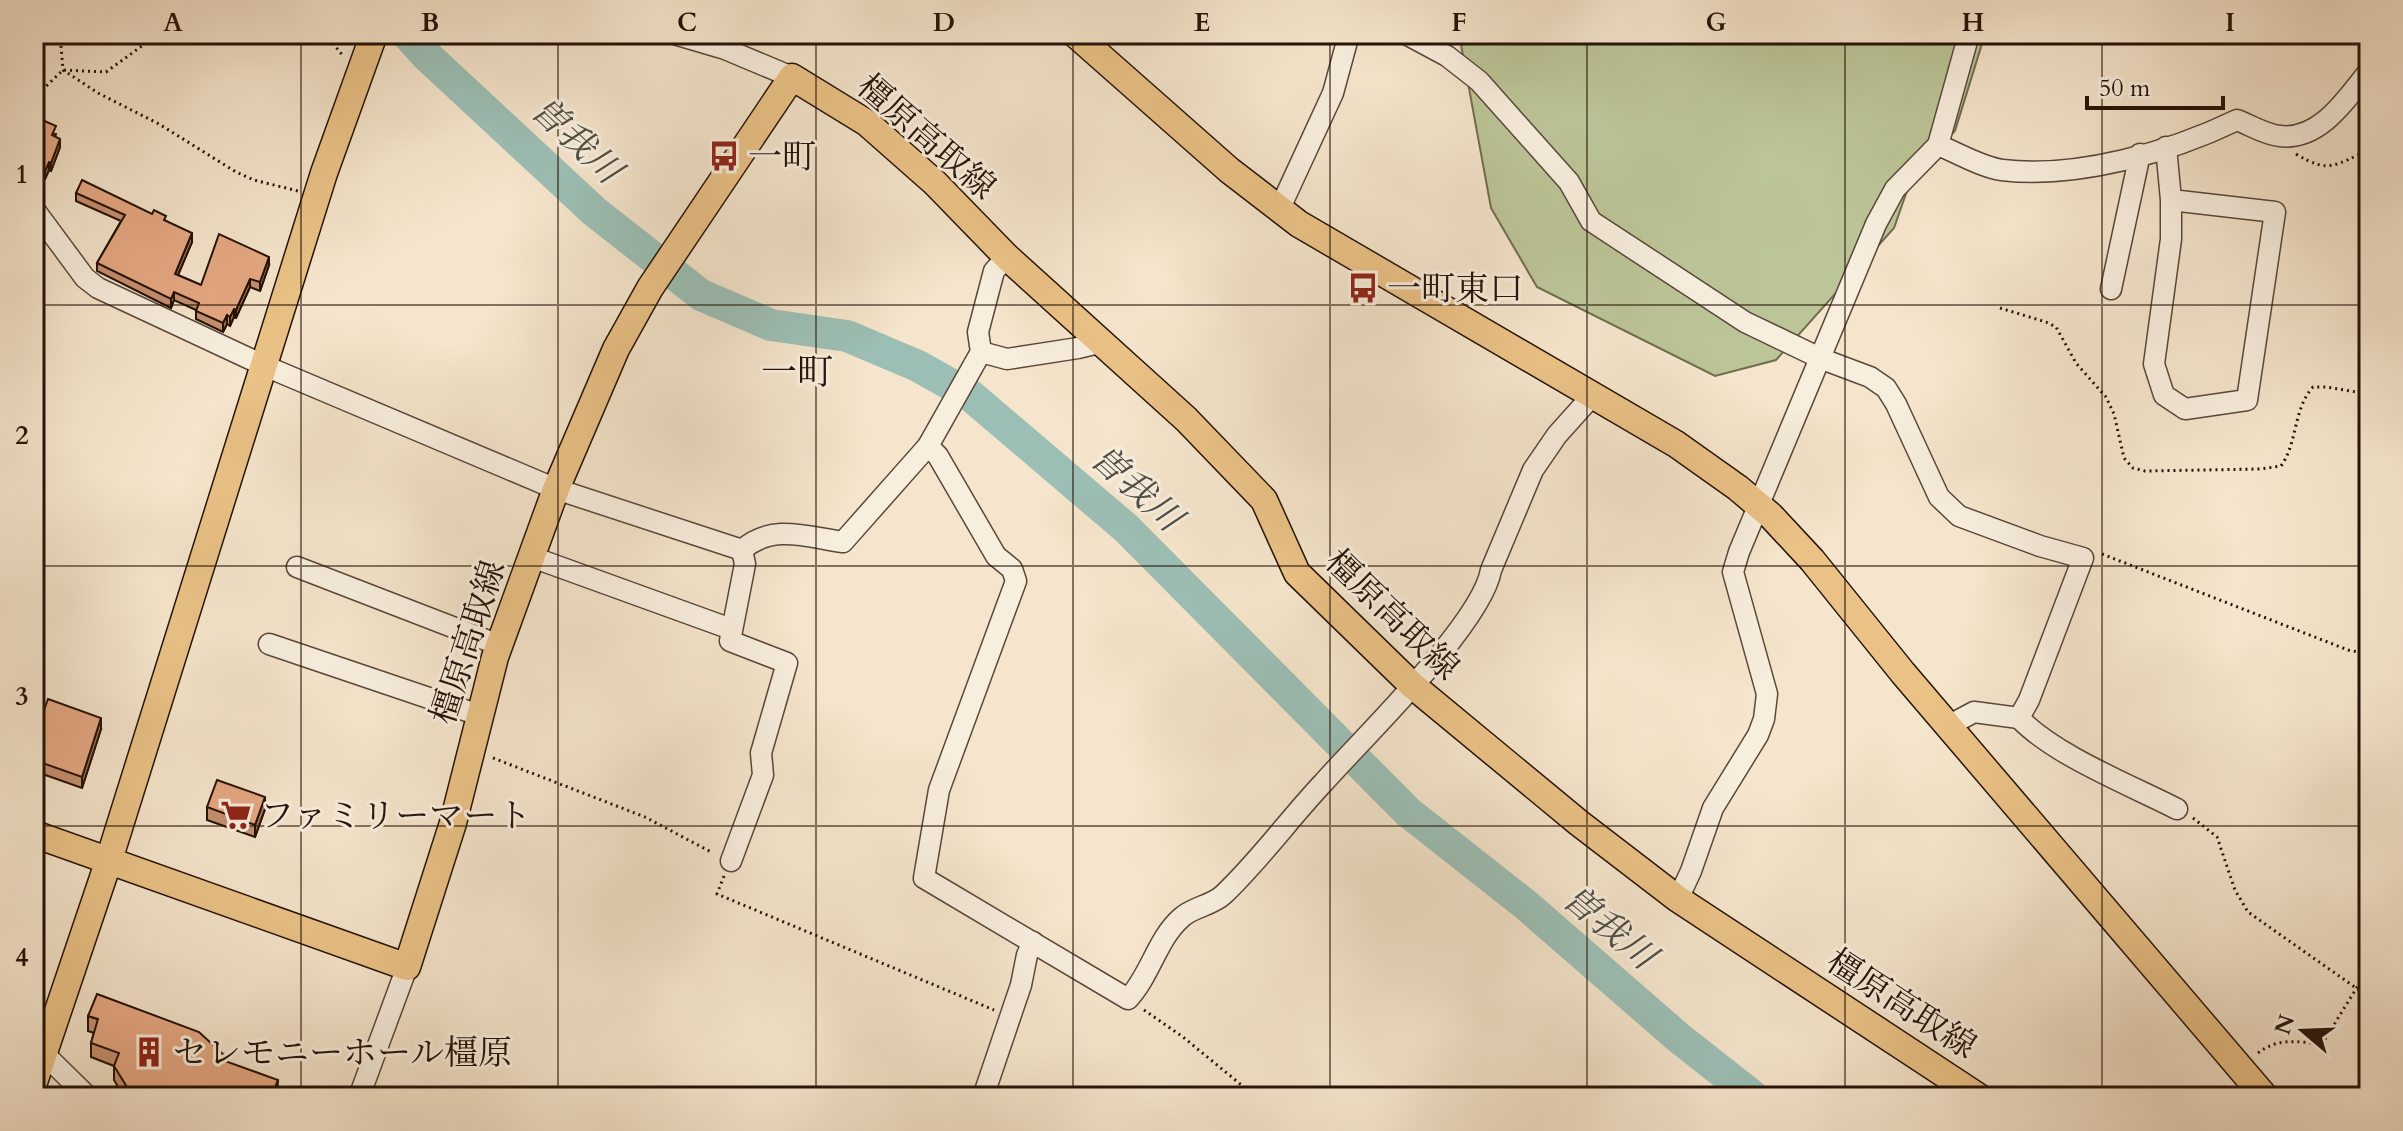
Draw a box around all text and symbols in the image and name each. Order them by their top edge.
text: A [163,5,183,40]
text: B [421,5,439,40]
text: C [677,5,697,40]
text: D [933,5,955,40]
text: E [1194,5,1210,40]
text: F [1451,5,1467,40]
text: G [1705,5,1727,40]
text: H [1962,5,1985,40]
text: I [2225,5,2235,40]
scale bar [2087,60,2223,110]
street label: 橿原高取線 [847,64,1006,210]
text: 50 m [2099,72,2151,105]
water label: 曽我川 [520,85,635,198]
place label: 一町 [748,134,816,180]
bus stop icon: 一町 [707,139,741,173]
text: 1 [15,157,29,192]
place label: 一町東口 [1387,266,1523,312]
bus stop icon: 一町東口 [1346,271,1380,305]
district label: 一町 [761,348,833,397]
text: 2 [15,418,29,453]
water label: 曽我川 [1079,434,1195,545]
street label: 橿原高取線 [1315,539,1469,690]
street label: 橿原高取線 [420,554,516,730]
text: 3 [15,679,29,714]
place label: ファミリーマート [260,793,531,839]
supermarket icon: ファミリーマート [219,798,253,832]
water label: 曽我川 [1552,874,1669,983]
street label: 橿原高取線 [1818,938,1985,1069]
text: 4 [15,940,29,975]
north arrow [2263,991,2343,1071]
text: N [2268,1011,2302,1039]
place label: セレモニーホール橿原 [173,1030,512,1076]
building icon: セレモニーホール橿原 [132,1035,166,1069]

